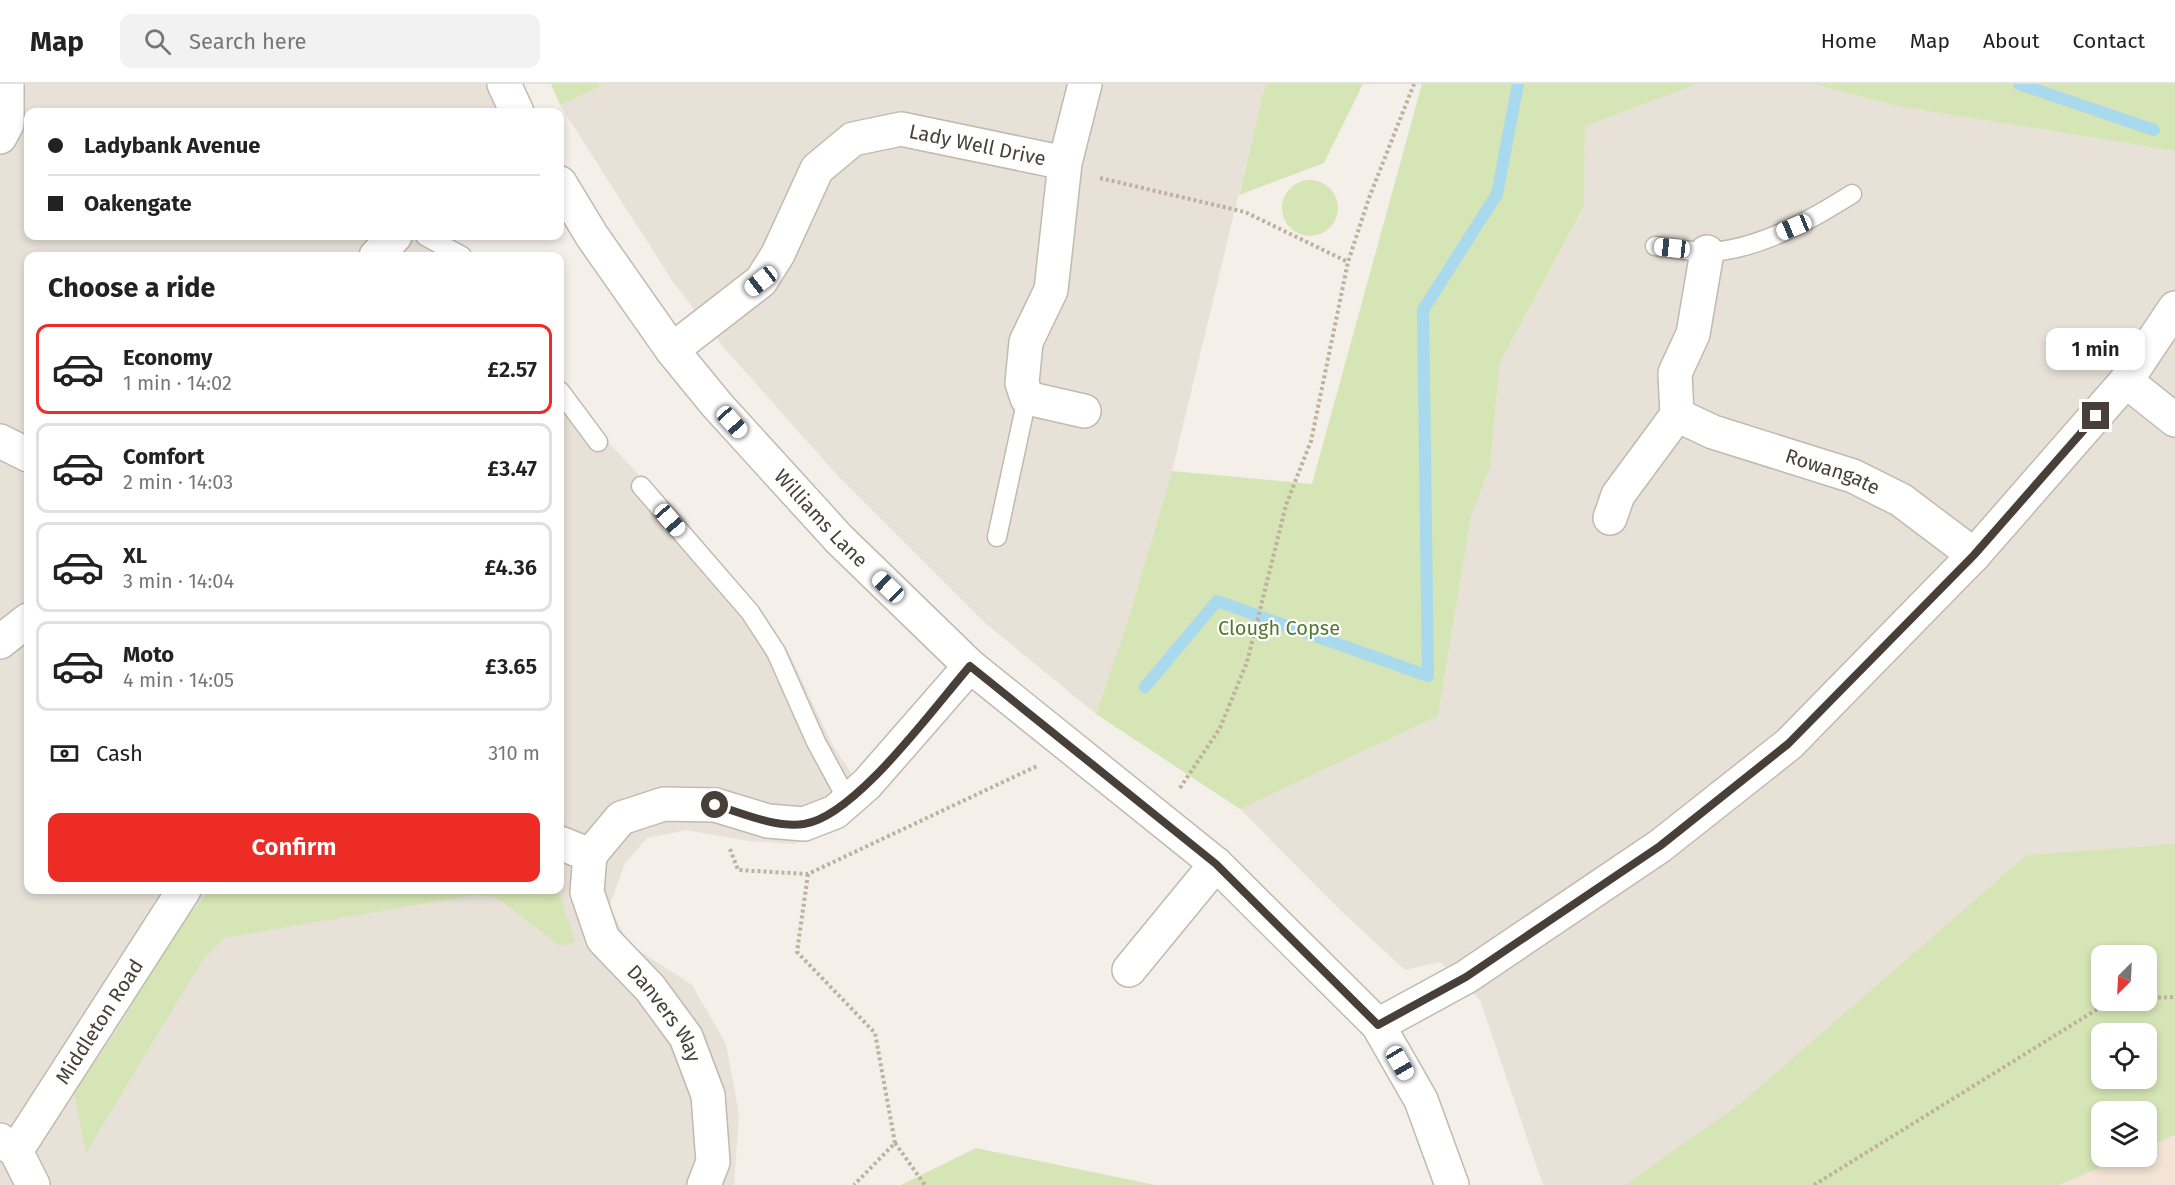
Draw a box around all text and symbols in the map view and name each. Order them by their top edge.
search box [120,14,540,68]
text: Map [30,25,84,58]
icon: search [141,25,174,58]
text: Search here [189,28,307,55]
text: Home [1821,28,1877,54]
text: Map [1910,28,1950,54]
text: About [1983,28,2040,54]
text: Contact [2073,28,2145,54]
street label: Lady Well Drive [907,119,1048,171]
text: Ladybank Avenue [84,132,260,159]
text: Oakengate [84,190,192,217]
car [1774,212,1814,242]
car [1653,237,1691,259]
car [741,263,781,299]
text: Choose a ride [48,272,215,304]
callout: 1 min [2046,329,2146,371]
text: 1 min [2071,337,2120,361]
icon: car [51,342,105,396]
text: Economy [123,344,212,371]
text: £2.57 [487,356,537,383]
text: 1 min · 14:02 [123,371,232,395]
route end [2082,402,2109,429]
car [713,403,751,441]
icon: car [51,441,105,495]
text: Comfort [123,443,204,470]
street label: Rowangate [1782,443,1884,500]
text: £3.47 [487,455,537,482]
street label: Williams Lane [769,464,873,572]
text: 2 min · 14:03 [123,470,233,494]
car [651,501,689,539]
icon: car [51,540,105,594]
text: XL [123,542,147,569]
text: £4.36 [485,554,537,581]
car [869,568,907,606]
text: 3 min · 14:04 [123,569,234,593]
park label: Clough Copse [1218,616,1340,640]
icon: car [51,639,105,693]
text: Moto [123,641,174,668]
text: £3.65 [485,653,537,680]
text: 4 min · 14:05 [123,668,234,692]
icon: cash [48,737,81,770]
text: Cash [96,740,143,767]
text: 310 m [488,741,540,765]
route start [701,791,728,818]
button: Confirm [48,813,540,882]
north arrow [2091,945,2157,1011]
map controls [2091,945,2157,1167]
street label: Middleton Road [50,955,148,1088]
street label: Danvers Way [622,960,706,1065]
button: locate [2091,1023,2157,1089]
car [1383,1043,1417,1083]
button: layers [2091,1101,2157,1167]

